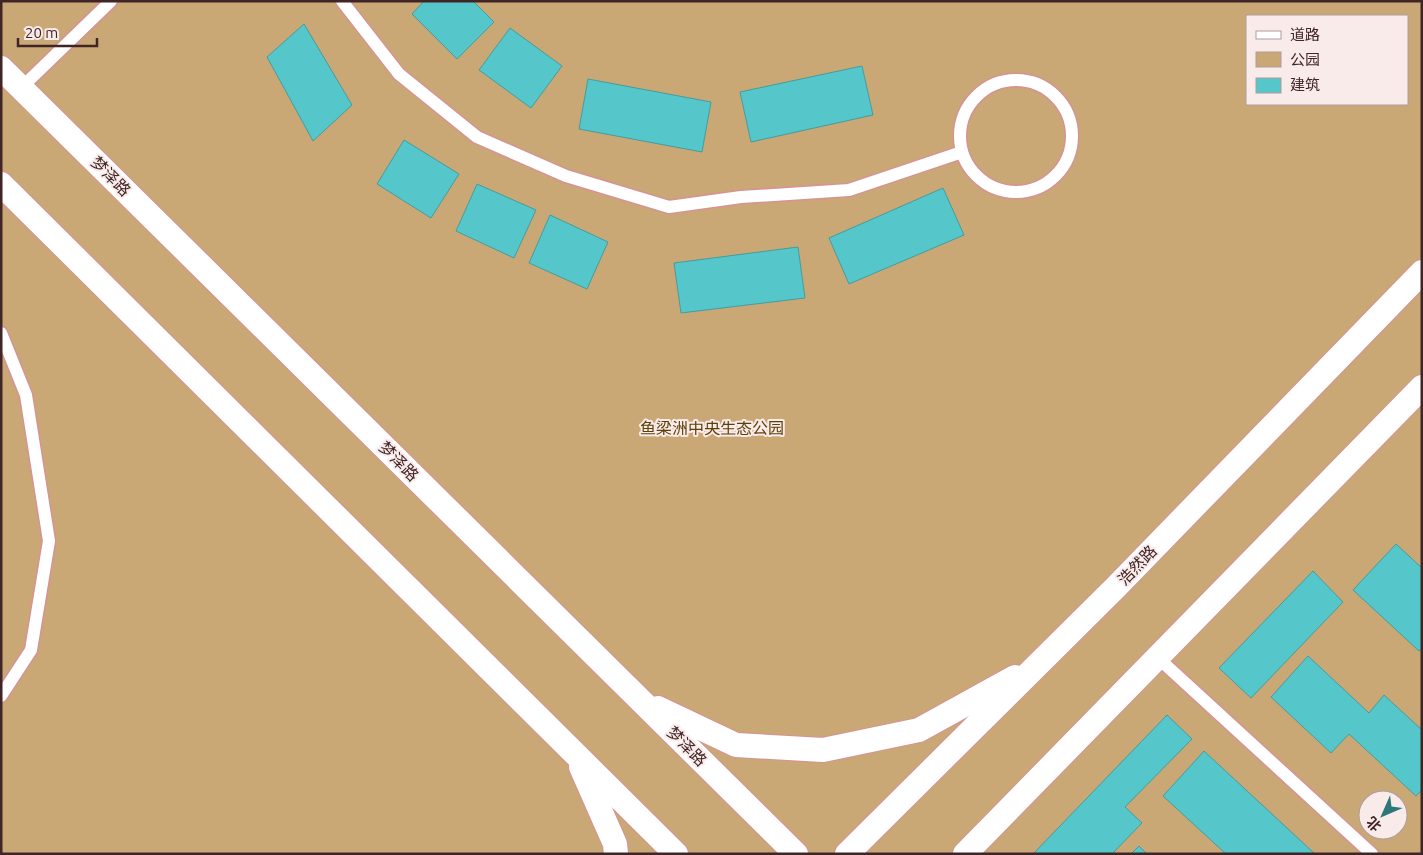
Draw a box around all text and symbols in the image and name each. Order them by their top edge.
scale bar [18,15,96,47]
legend [1246,15,1408,105]
text: 20 m [25,24,58,41]
text: 道路 [1290,26,1320,43]
text: 公园 [1290,51,1320,68]
text: 建筑 [1290,76,1320,93]
street label: 梦泽路 [88,153,134,199]
park label: 鱼梁洲中央生态公园 [640,419,784,437]
street label: 梦泽路 [376,438,422,484]
street label: 浩然路 [1114,541,1160,589]
street label: 梦泽路 [664,723,710,769]
north arrow [1358,790,1408,840]
text: 北 [1363,814,1384,835]

